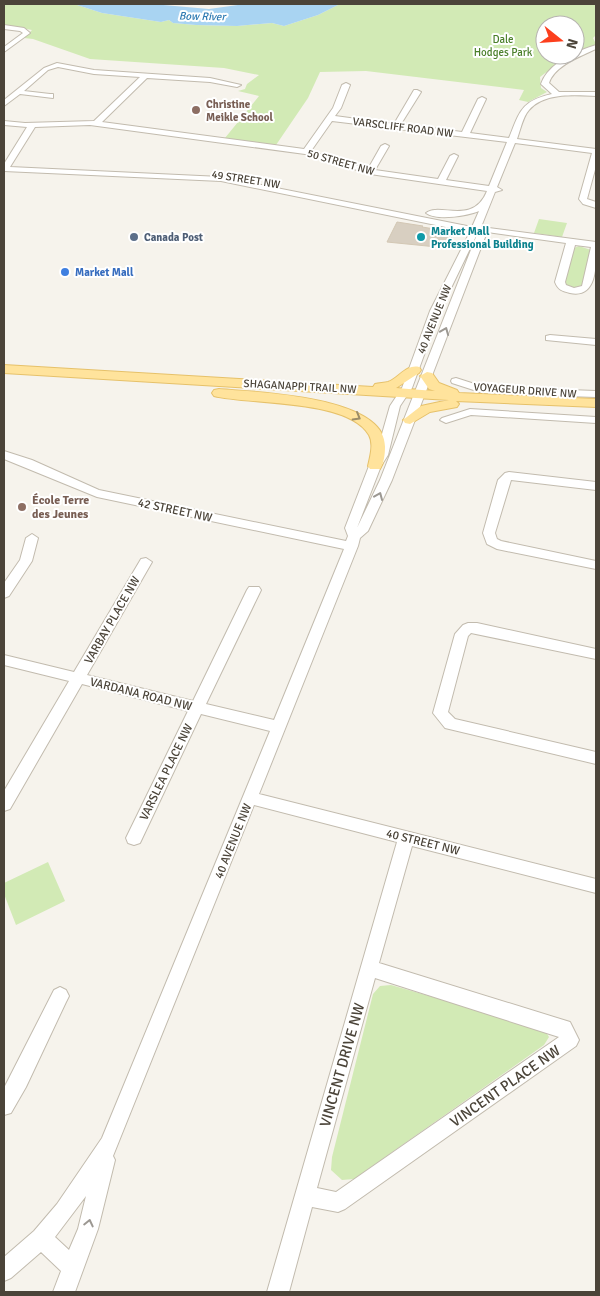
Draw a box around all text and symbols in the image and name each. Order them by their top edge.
water label: Bow River [179,10,227,23]
north arrow [535,15,585,65]
park label: Dale Hodges Park [474,33,533,59]
text: N [562,37,582,51]
place label: Christine Meikle School [206,98,274,124]
marker: Christine Meikle School [190,104,202,116]
street label: VARSCLIFF ROAD NW [352,115,455,140]
street label: 50 STREET NW [306,147,377,178]
street label: 49 STREET NW [211,168,282,191]
place label: Market Mall Professional Building [431,225,534,251]
marker: Canada Post [128,231,140,243]
place label: Canada Post [144,231,203,244]
marker: Market Mall Professional Building [415,231,427,243]
marker: Market Mall [59,266,71,278]
place label: Market Mall [75,266,134,279]
street label: 40 AVENUE NW [415,282,454,356]
one-way arrow [439,327,449,336]
street label: SHAGANAPPI TRAIL NW [243,377,357,396]
street label: VOYAGEUR DRIVE NW [473,380,578,401]
one-way arrow [352,411,361,421]
one-way arrow [373,492,384,501]
place label: École Terre des Jeunes [32,493,89,522]
street label: 42 STREET NW [136,495,213,526]
marker: École Terre des Jeunes [16,501,28,513]
street label: VARBAY PLACE NW [81,574,144,667]
street label: VARDANA ROAD NW [88,675,194,714]
street label: VARSLEA PLACE NW [137,721,196,823]
street label: 40 AVENUE NW [212,801,255,881]
street label: 40 STREET NW [384,826,461,859]
street label: VINCENT DRIVE NW [316,1001,368,1129]
street label: VINCENT PLACE NW [446,1041,564,1131]
one-way arrow [83,1219,94,1228]

